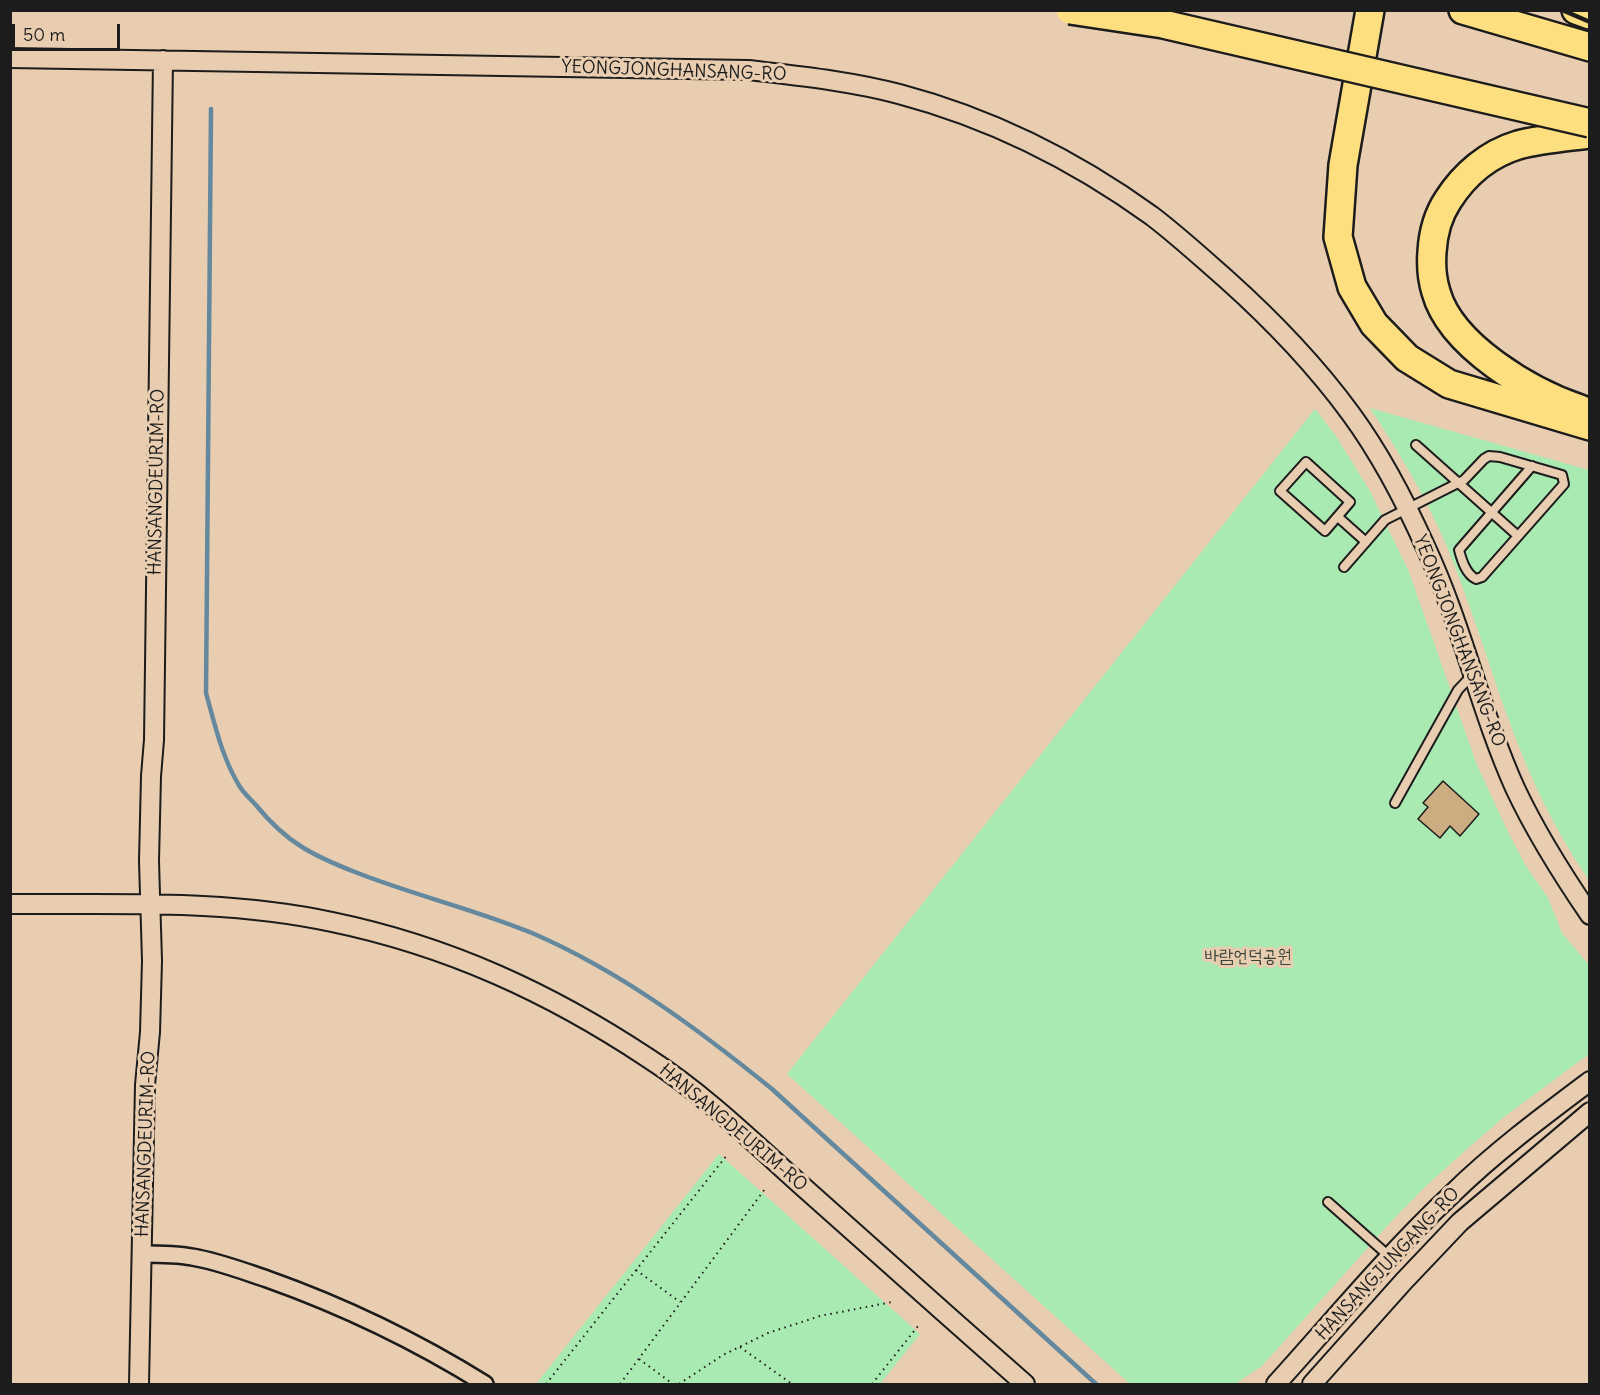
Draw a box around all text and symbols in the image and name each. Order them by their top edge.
scale bar [15,12,123,50]
text: 50 m [23,23,65,46]
street label: YEONGJONGHANSANG-RO [561,56,787,86]
street label: HANSANGDEURIM-RO [145,389,169,575]
street label: YEONGJONGHANSANG-RO [1409,532,1509,750]
park label: 바람언덕공원 [1205,946,1291,968]
street label: HANSANGDEURIM-RO [132,1050,160,1238]
street label: HANSANGDEURIM-RO [655,1060,811,1196]
street label: HANSANGJUNGANG-RO [1312,1183,1464,1345]

